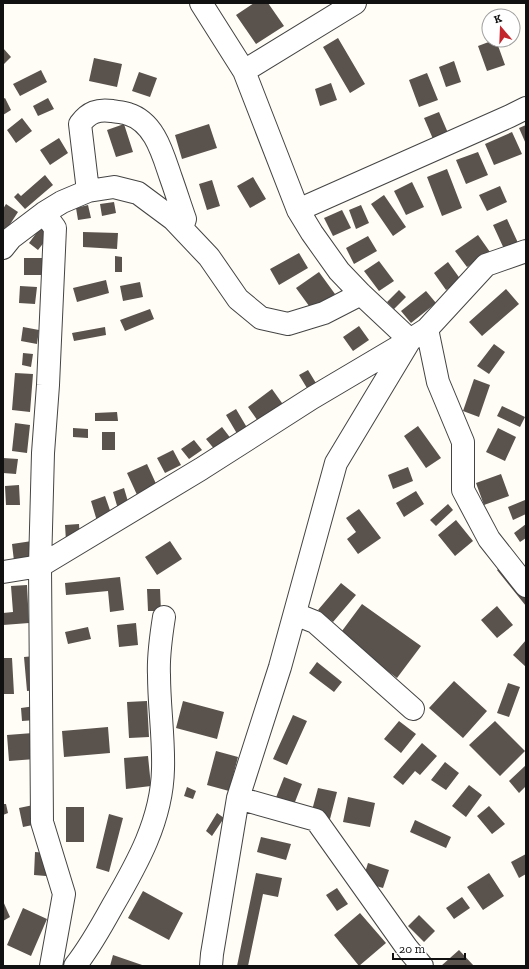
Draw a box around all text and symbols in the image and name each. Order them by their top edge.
north arrow [481,8,521,48]
text: K [492,11,504,26]
scale bar [393,935,465,961]
text: 20 m [399,942,426,956]

